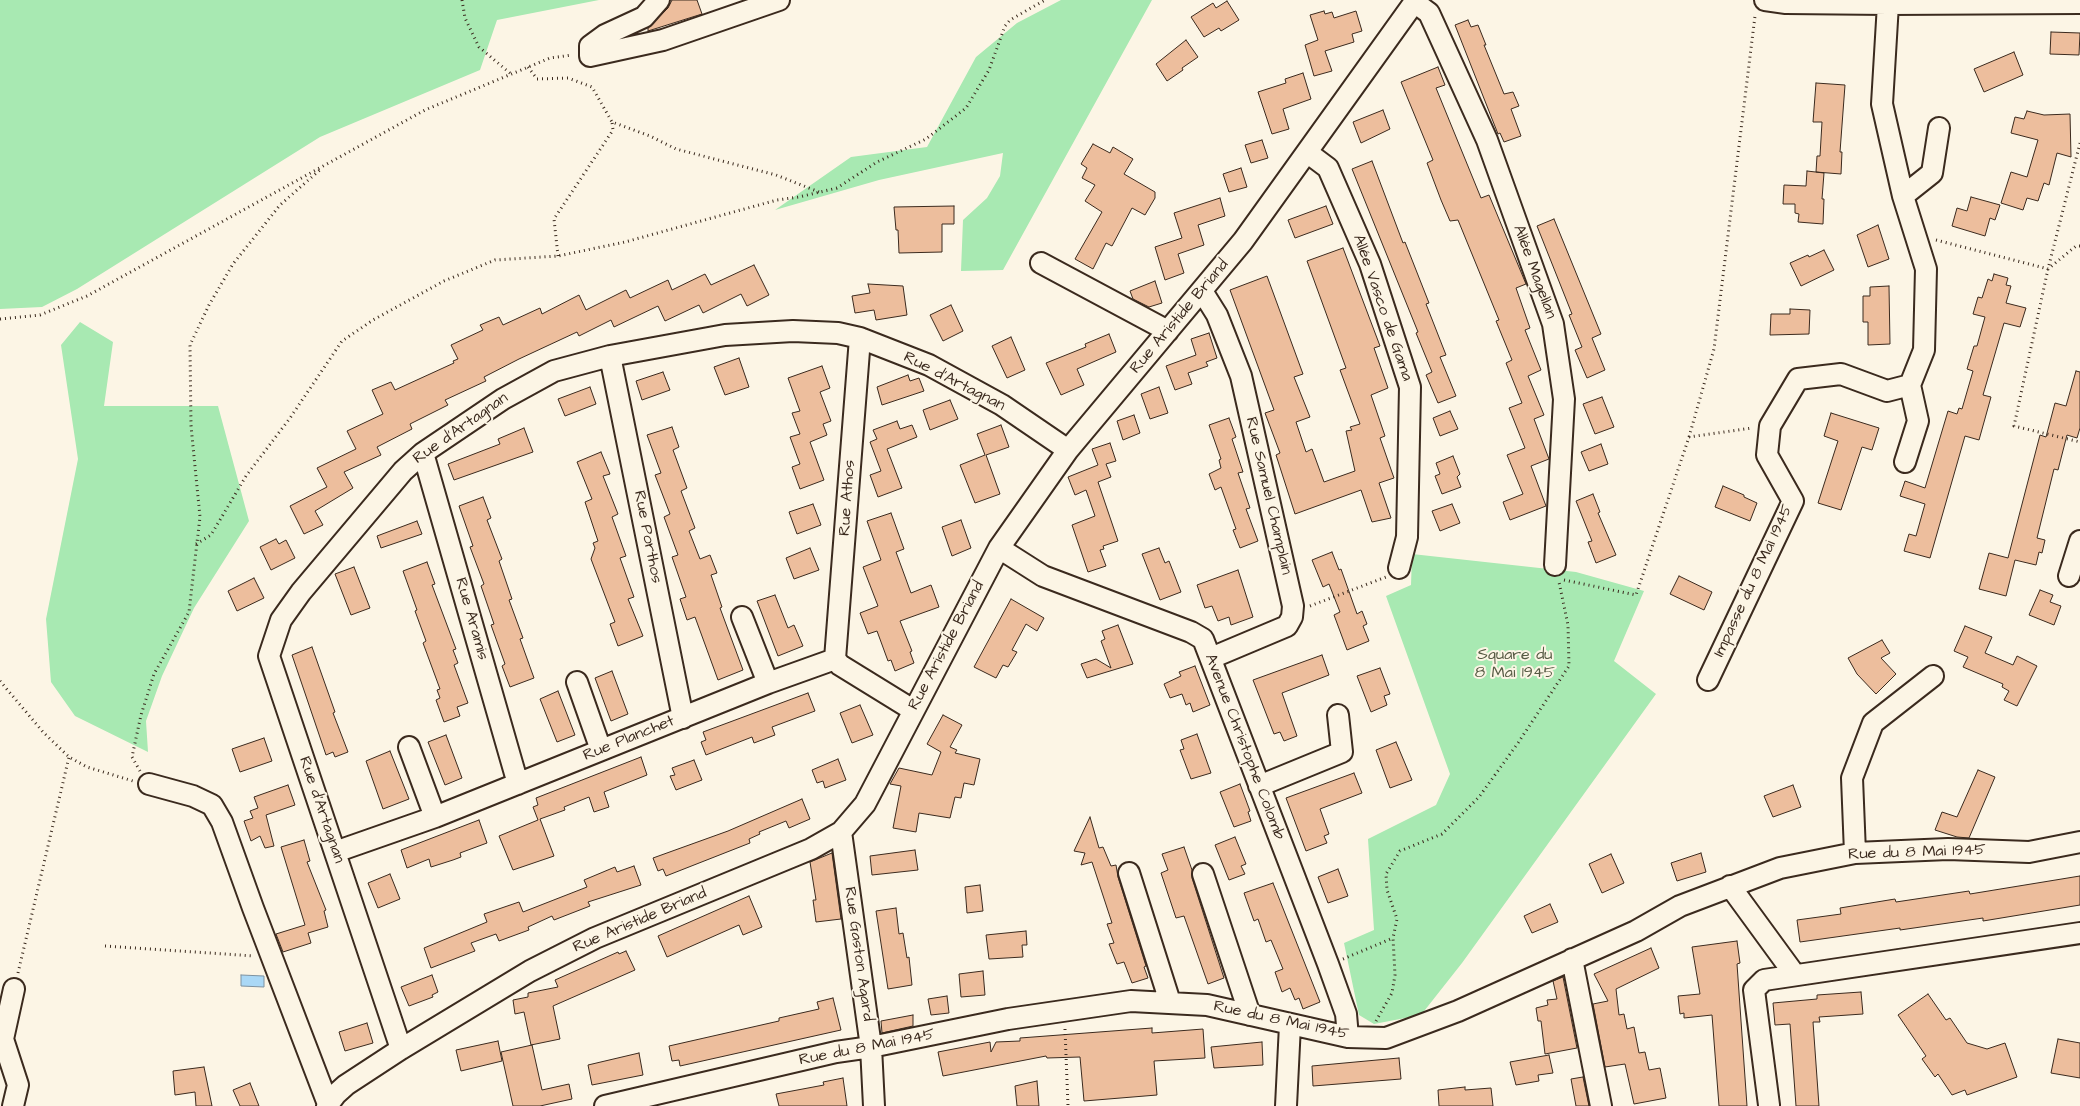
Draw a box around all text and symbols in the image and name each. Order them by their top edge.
street label: Allée Magellan [1508,222,1560,322]
street label: Allée Vasco de Gama [1348,232,1416,384]
street label: Rue Aristide Briand [1127,256,1233,378]
street label: Rue d'Artagnan [900,348,1008,416]
street label: Rue d'Artagnan [410,389,512,469]
street label: Rue Samuel Champlain [1241,415,1295,577]
street label: Rue Athos [836,459,860,537]
street label: Rue Porthos [629,489,665,585]
street label: Impasse du 8 Mai 1945 [1710,502,1798,660]
street label: Rue Aramis [450,576,492,662]
street label: Rue Aristide Briand [905,578,989,714]
park label: Square du 8 Mai 1945 [1475,646,1555,684]
street label: Avenue Christophe Colomb [1200,651,1288,843]
street label: Rue Planchet [581,712,677,766]
street label: Rue d'Artagnan [294,754,348,866]
street label: Rue du 8 Mai 1945 [1848,841,1986,865]
street label: Rue Aristide Briand [570,884,710,958]
street label: Rue Gaston Agard [839,886,877,1022]
street label: Rue du 8 Mai 1945 [1212,997,1350,1045]
street label: Rue du 8 Mai 1945 [798,1025,936,1071]

